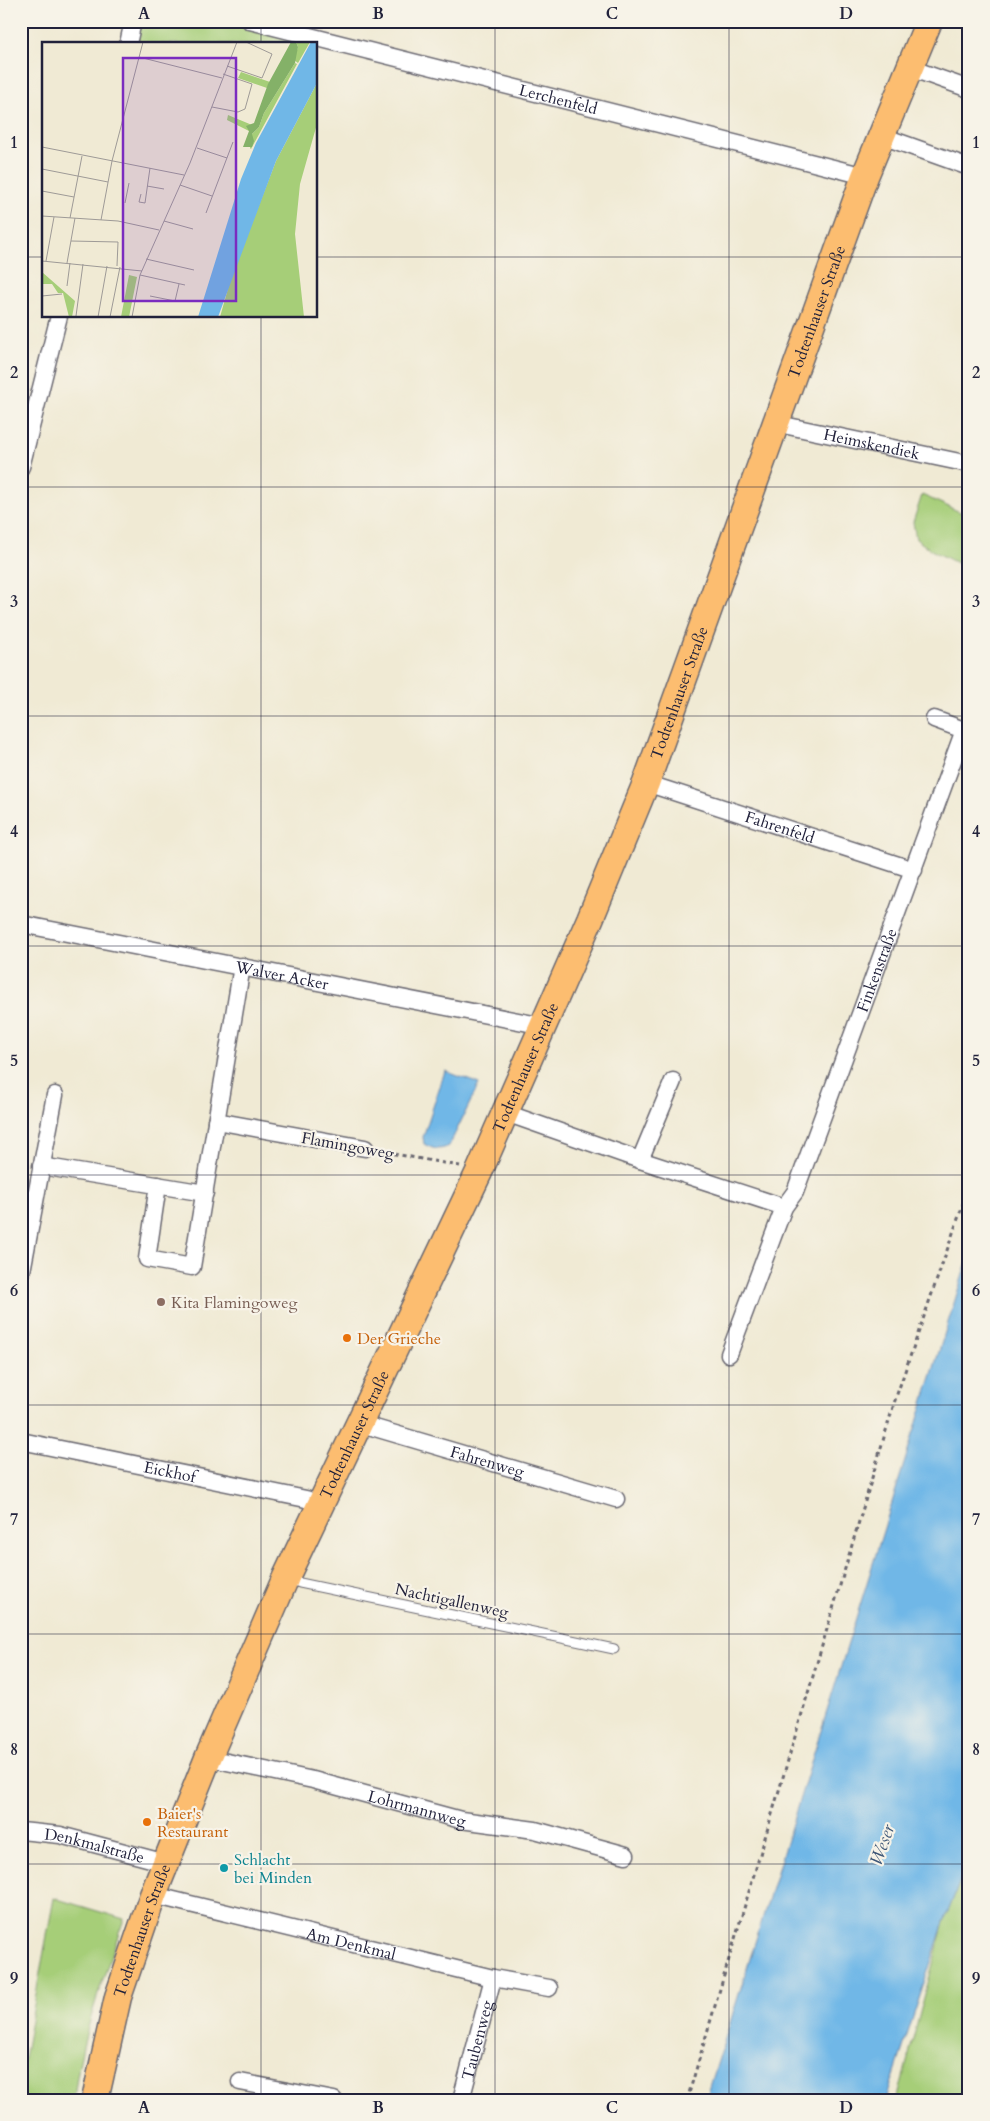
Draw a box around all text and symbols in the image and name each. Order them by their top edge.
text: A [138,3,150,25]
text: B [372,3,384,25]
text: C [606,3,618,25]
text: D [839,3,853,25]
inset map [42,42,318,318]
street label: Lerchenfeld [517,79,600,120]
text: 1 [10,132,18,154]
text: 1 [972,132,980,154]
street label: Todtenhauser Straße [783,242,851,382]
text: 2 [10,362,18,384]
text: 2 [972,362,980,384]
street label: Heimskendiek [822,424,922,465]
text: 3 [10,591,18,613]
text: 3 [972,591,980,613]
street label: Todtenhauser Straße [645,623,714,763]
street label: Fahrenfeld [742,806,818,849]
text: 4 [10,821,18,843]
text: 4 [972,821,980,843]
street label: Finkenstraße [852,925,903,1015]
street label: Walver Acker [232,956,331,996]
street label: Todtenhauser Straße [488,999,564,1136]
text: 5 [10,1050,18,1072]
text: 5 [972,1050,980,1072]
street label: Flamingoweg [300,1127,396,1165]
text: 6 [10,1280,18,1302]
text: 6 [972,1280,980,1302]
place label: Kita Flamingoweg [171,1292,298,1314]
marker: Kita Flamingoweg [155,1296,167,1308]
place label: Der Grieche [357,1328,441,1350]
marker: Der Grieche [341,1332,353,1344]
street label: Todtenhauser Straße [315,1367,395,1503]
street label: Fahrenweg [448,1441,527,1483]
street label: Eickhof [142,1456,201,1489]
text: 7 [10,1509,18,1531]
text: 7 [972,1509,980,1531]
street label: Nachtigallenweg [393,1578,511,1624]
text: 8 [10,1739,18,1761]
text: 8 [972,1739,980,1761]
street label: Lohrmannweg [365,1785,467,1833]
place label: Baier's Restaurant [157,1803,228,1843]
marker: Baier's Restaurant [141,1816,153,1828]
water label: Weser [864,1820,901,1869]
street label: Denkmalstraße [43,1823,147,1869]
place label: Schlacht bei Minden [234,1849,312,1889]
street label: Todtenhauser Straße [109,1861,176,2001]
marker: Schlacht bei Minden [218,1862,230,1874]
street label: Am Denkmal [304,1923,398,1966]
text: 9 [10,1968,18,1990]
text: 9 [972,1968,980,1990]
street label: Taubenweg [457,1998,499,2082]
text: A [138,2097,150,2119]
text: B [372,2097,384,2119]
text: C [606,2097,618,2119]
text: D [839,2097,853,2119]

